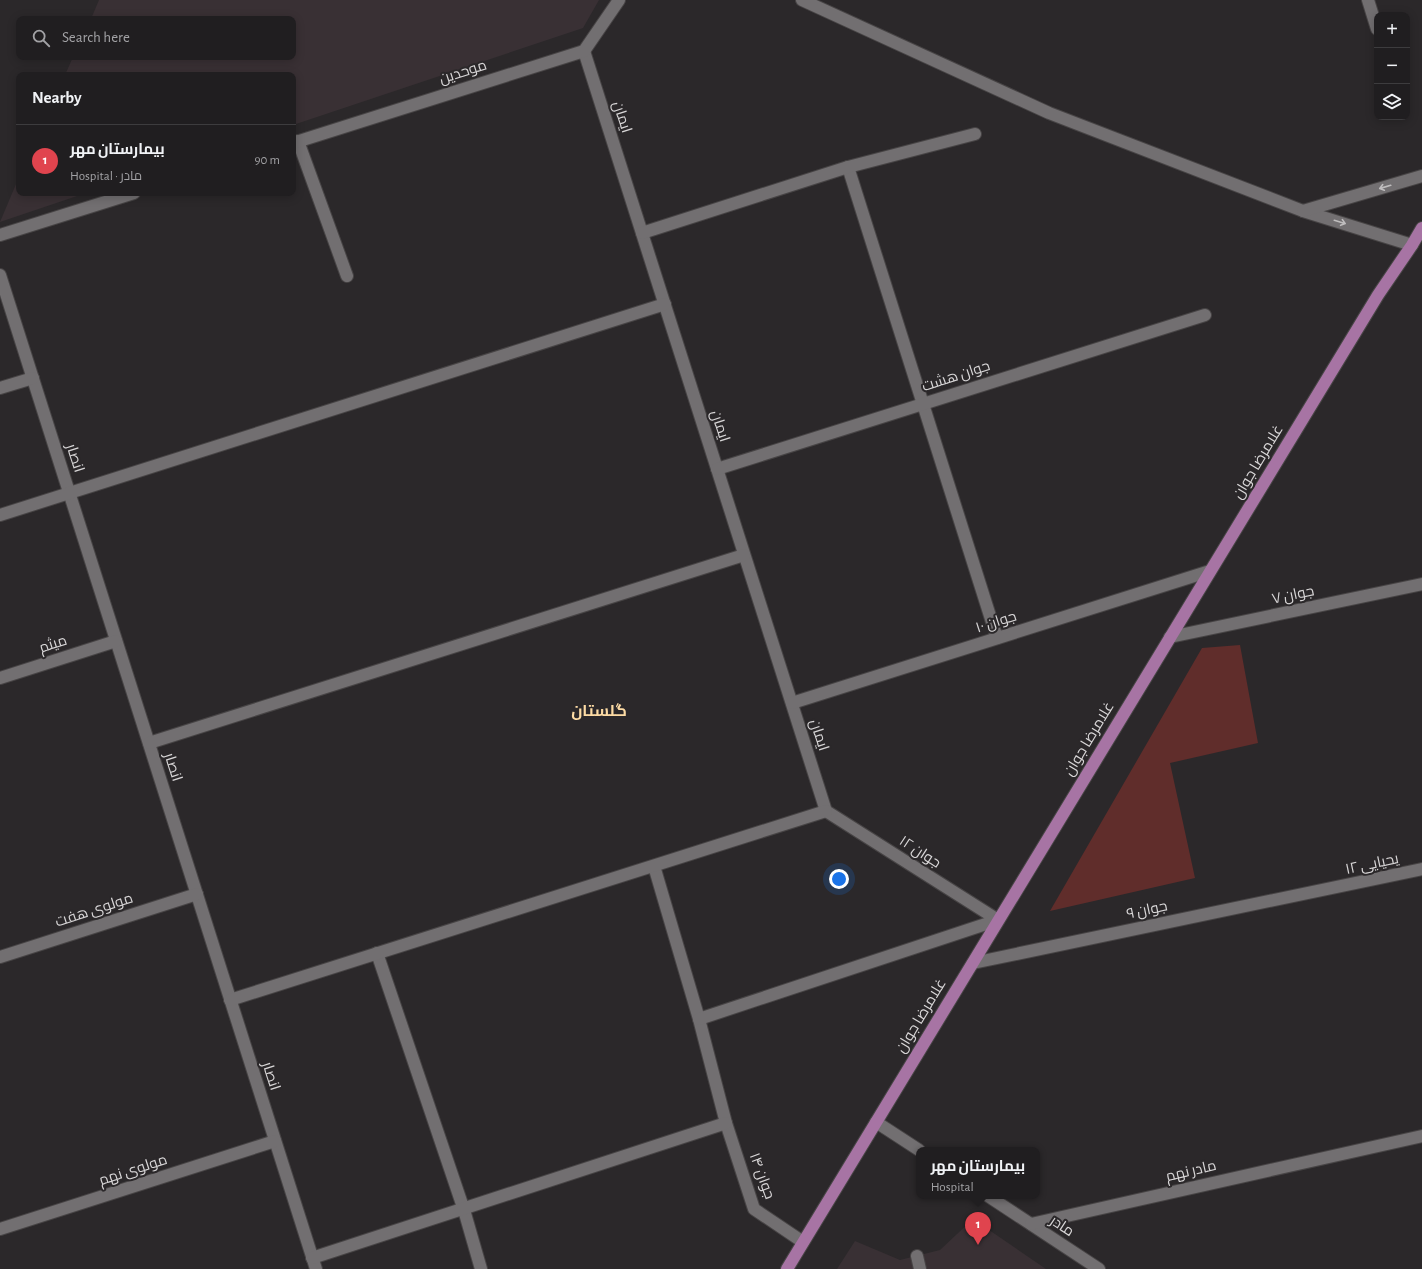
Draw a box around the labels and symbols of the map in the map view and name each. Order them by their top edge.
street label: موحدین [437,57,489,89]
street label: ایمان [608,99,634,135]
one-way arrow [1378,184,1391,191]
one-way arrow [1333,219,1346,226]
street label: جوان هشت [920,357,993,396]
street label: ایمان [706,408,732,444]
street label: غلامرضا جوان [1230,422,1288,503]
street label: انصار [62,441,87,475]
street label: جوان ۷ [1270,583,1316,609]
street label: جوان ۱۰ [974,608,1019,638]
street label: میثم [37,632,69,657]
street label: غلامرضا جوان [1061,699,1119,780]
district label: گلستان [571,703,627,720]
street label: ایمان [805,717,831,753]
street label: انصار [160,750,185,784]
street label: جوان ۱۲ [896,833,943,873]
street label: یحیایی ۱۲ [1344,851,1400,879]
your location [829,869,849,889]
street label: مولوی هفت [53,890,135,932]
street label: جوان ۹ [1125,898,1169,924]
street label: غلامرضا جوان [893,976,951,1057]
street label: انصار [258,1059,283,1093]
street label: جوان ۱۴ [745,1151,777,1202]
street label: مولوی نهم [97,1152,170,1190]
street label: مادر نهم [1164,1158,1218,1186]
pin: 1 [965,1212,991,1245]
street label: مادر [1046,1212,1077,1240]

